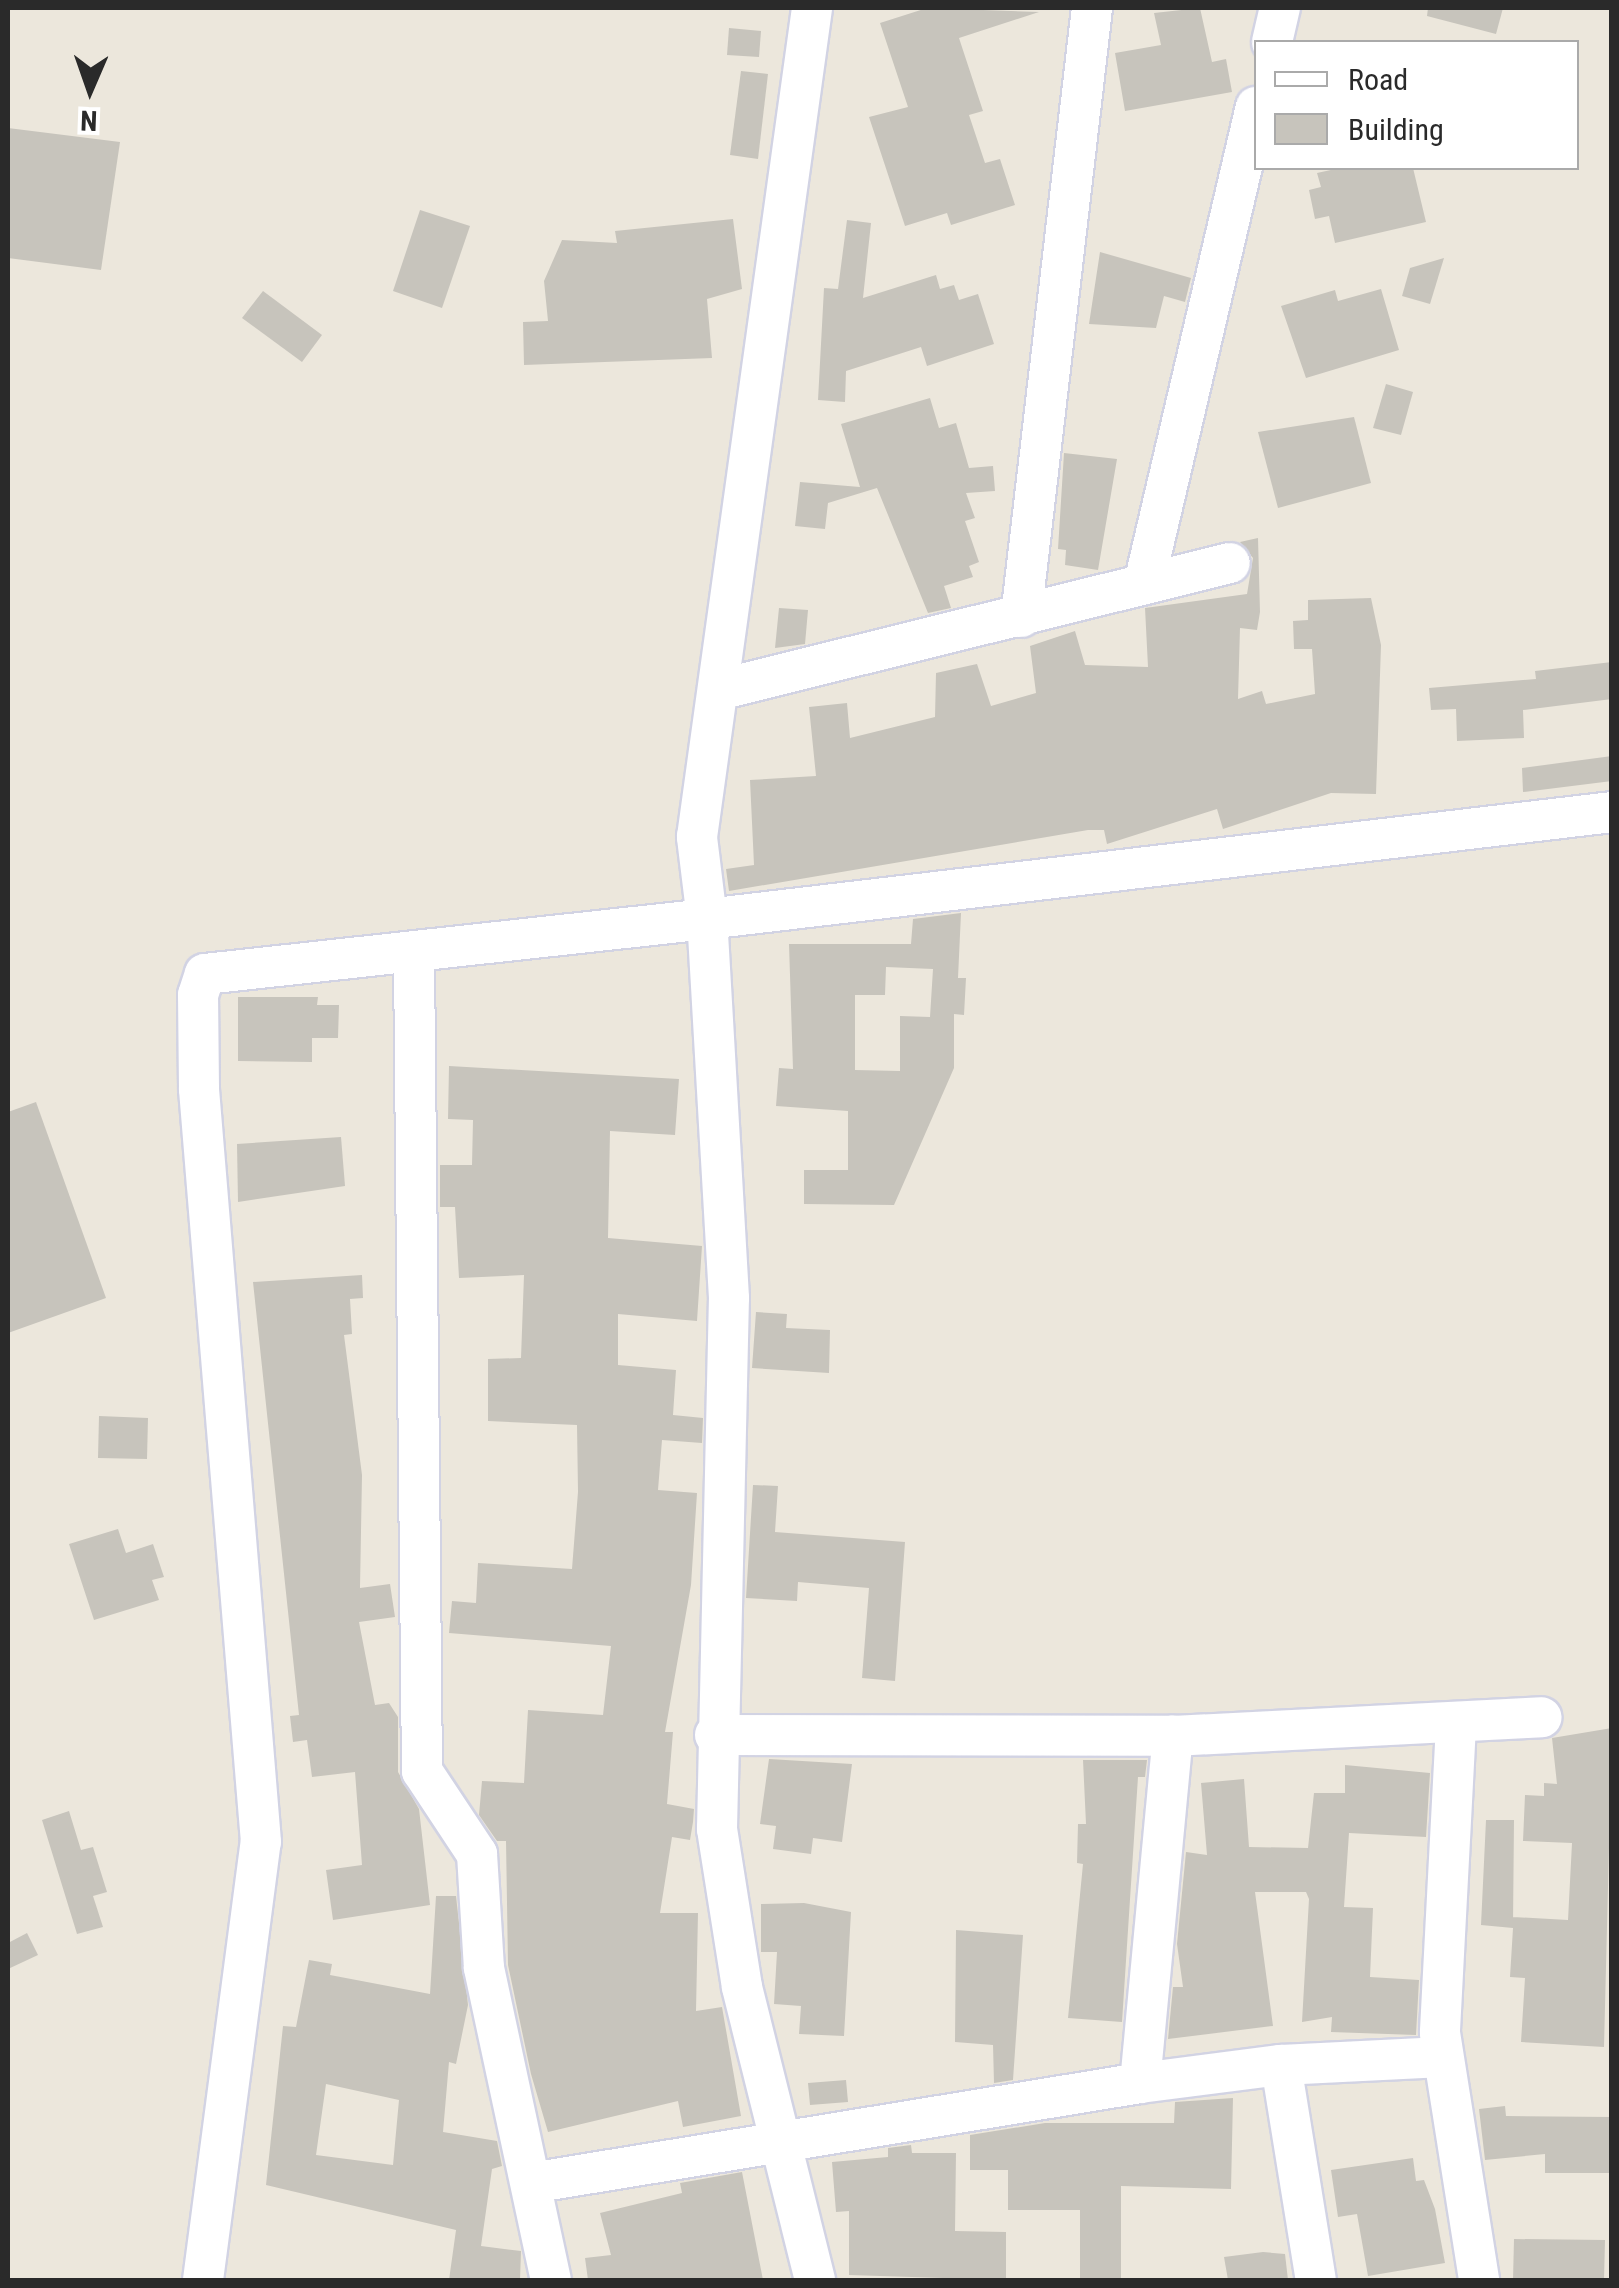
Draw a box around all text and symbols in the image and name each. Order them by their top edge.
north arrow [40,40,140,140]
legend [1254,40,1579,170]
text: Road [1348,62,1408,97]
text: N [80,104,98,137]
text: Building [1348,112,1444,147]

